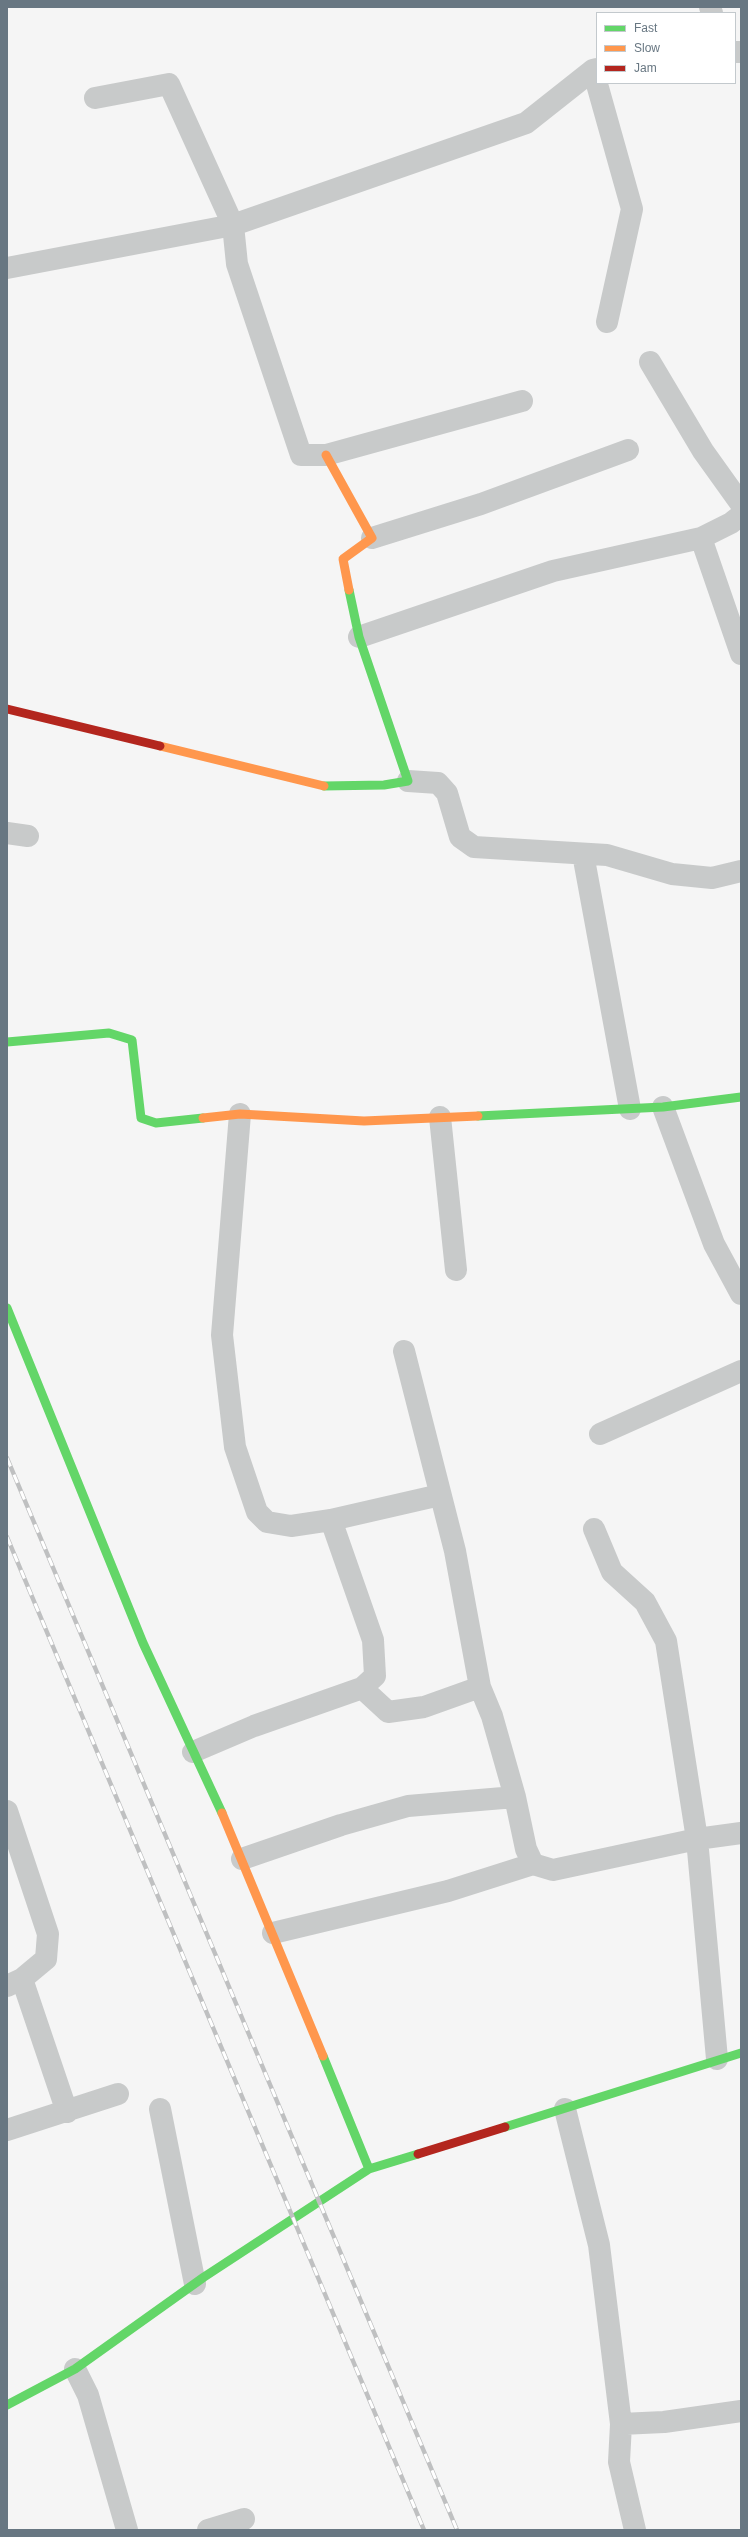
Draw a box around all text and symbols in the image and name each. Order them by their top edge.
legend [596,12,736,84]
text: Fast [634,21,657,35]
text: Slow [634,41,660,55]
text: Jam [634,61,657,75]

